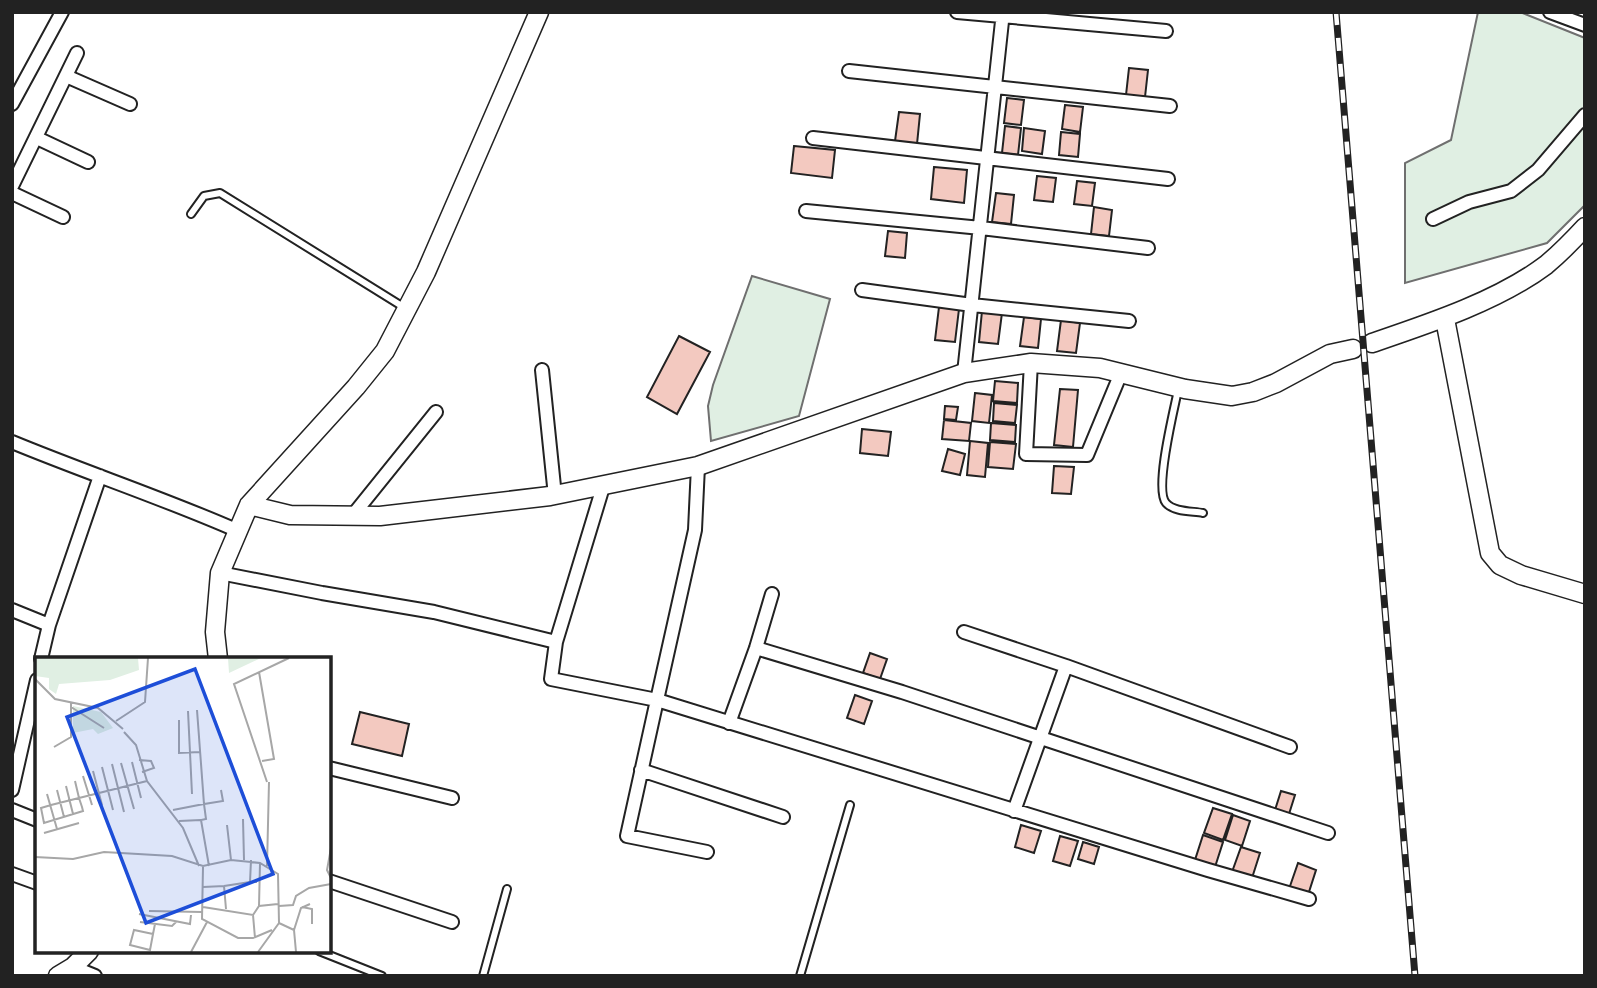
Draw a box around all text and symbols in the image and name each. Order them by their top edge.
inset map [35,657,331,953]

